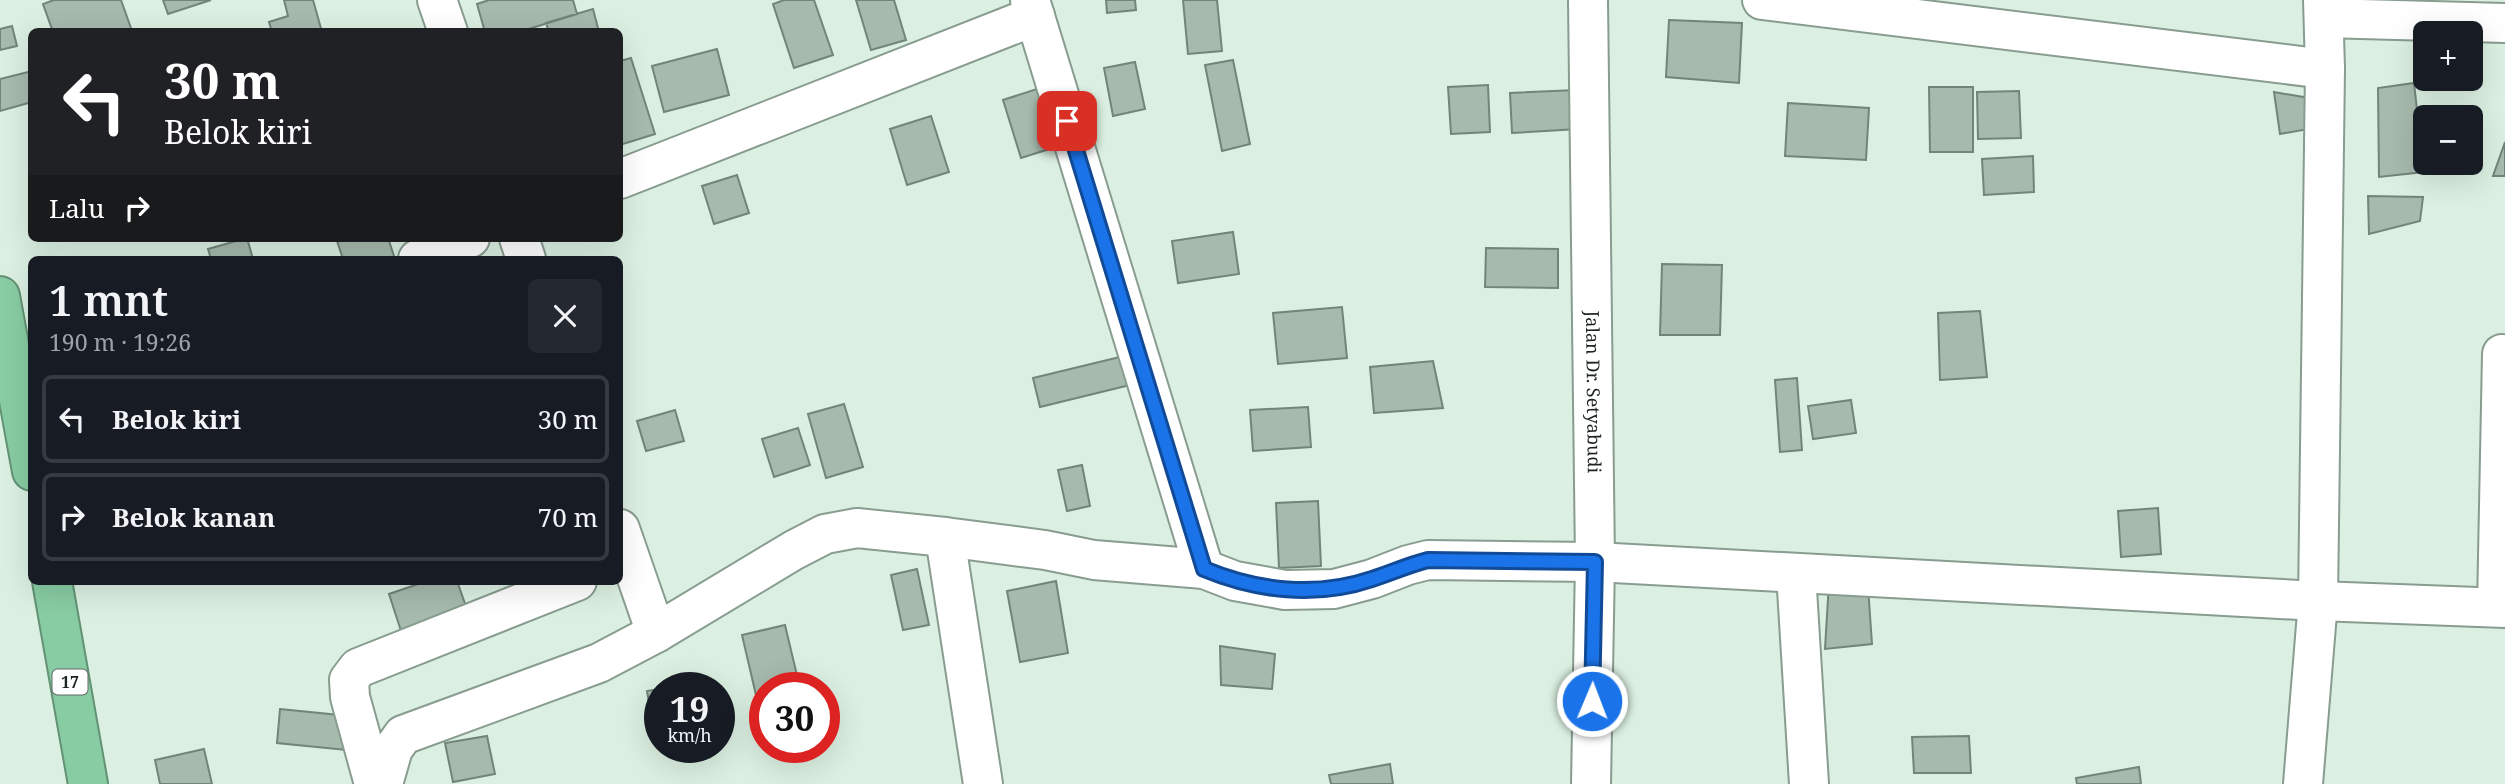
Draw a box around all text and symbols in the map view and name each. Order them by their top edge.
map controls [2413,21,2483,175]
button: + [2413,21,2483,91]
text: 30 m [164,47,280,113]
icon: left [49,56,140,147]
pin [1037,91,1097,151]
icon: arrive [1048,102,1086,140]
button: − [2413,105,2483,175]
text: Belok kiri [164,110,312,153]
icon: right [118,189,156,227]
text: Lalu [49,190,104,226]
text: 1 mnt [49,271,168,328]
button: close [528,279,602,353]
street label: Jalan Dr. Setyabudi [1581,310,1607,474]
text: 190 m · 19:26 [49,326,191,358]
icon: left [53,400,91,438]
text: Belok kiri [112,401,241,437]
text: 30 m [538,401,598,437]
icon: right [53,498,91,536]
text: Belok kanan [112,499,275,535]
text: 70 m [538,499,598,535]
position arrow [1555,664,1629,738]
road number: 17 [52,670,88,694]
speed limit sign: 30 [749,672,840,763]
text: 19 [670,685,709,732]
text: km/h [667,723,712,747]

